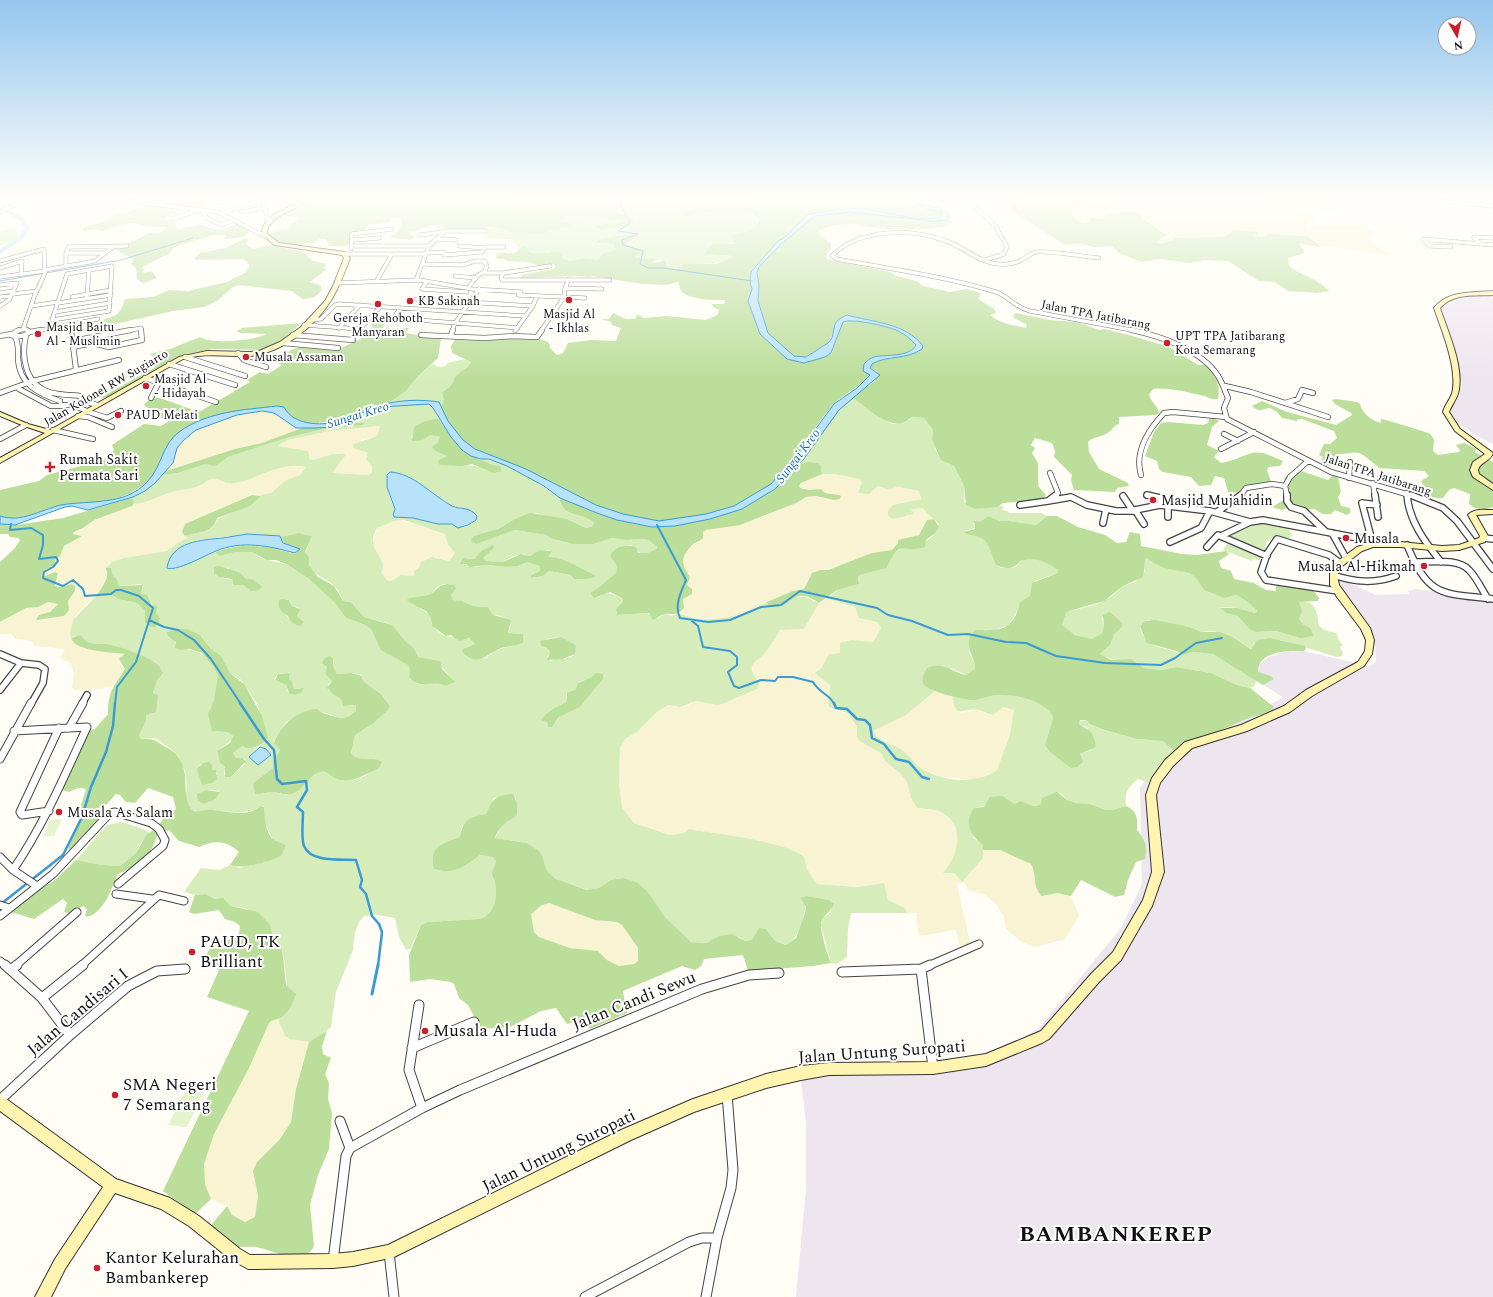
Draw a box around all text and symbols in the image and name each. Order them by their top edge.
north arrow [1437,16,1477,56]
text: N [1453,36,1464,54]
place label: KB Sakinah [418,292,480,311]
marker: Masjid Al - Ikhlas [564,295,574,305]
street label: Jalan TPA Jatibarang [1040,295,1152,335]
marker: KB Sakinah [405,296,415,306]
marker: Gereja Rehoboth Manyaran [373,299,383,309]
place label: Masjid Al - Ikhlas [543,305,595,338]
place label: Gereja Rehoboth Manyaran [333,309,423,342]
place label: Masjid Baitu Al - Muslimin [46,318,121,351]
place label: UPT TPA Jatibarang Kota Semarang [1175,327,1285,360]
marker: Masjid Baitu Al - Muslimin [33,329,43,339]
marker: UPT TPA Jatibarang Kota Semarang [1162,338,1172,348]
street label: Jalan Kolonel RW Sugiarto [40,345,172,431]
place label: Musala Assaman [254,348,344,367]
marker: Musala Assaman [241,352,251,362]
place label: Masjid Al - Hidayah [154,370,206,403]
marker: Masjid Al - Hidayah [141,381,151,391]
water label: Sungai Kreo [324,396,392,434]
place label: PAUD Melati [126,406,198,425]
marker: PAUD Melati [113,410,123,420]
water label: Sungai Kreo [771,424,825,488]
place label: Rumah Sakit Permata Sari [59,449,139,486]
street label: Jalan TPA Jatibarang [1322,449,1434,501]
marker: Rumah Sakit Permata Sari [44,461,56,473]
place label: Masjid Mujahidin [1161,490,1273,511]
marker: Masjid Mujahidin [1148,495,1158,505]
place label: Musala [1354,528,1399,549]
marker: Musala [1341,533,1351,543]
place label: Musala Al-Hikmah [1297,556,1416,577]
marker: Musala Al-Hikmah [1419,561,1429,571]
place label: Musala As Salam [67,802,173,823]
marker: Musala As Salam [54,807,64,817]
place label: PAUD, TK Brilliant [200,929,280,975]
marker: PAUD, TK Brilliant [187,947,197,957]
street label: Jalan Candisari I [21,962,135,1062]
street label: Jalan Candi Sewu [568,964,700,1038]
place label: Musala Al-Huda [433,1018,558,1044]
marker: Musala Al-Huda [420,1026,430,1036]
street label: Jalan Untung Suropati [797,1033,967,1071]
place label: SMA Negeri 7 Semarang [123,1072,217,1118]
marker: SMA Negeri 7 Semarang [110,1090,120,1100]
street label: Jalan Untung Suropati [478,1103,640,1199]
district label: BAMBANKEREP [1019,1218,1213,1251]
place label: Kantor Kelurahan Bambankerep [105,1245,239,1291]
marker: Kantor Kelurahan Bambankerep [92,1263,102,1273]

